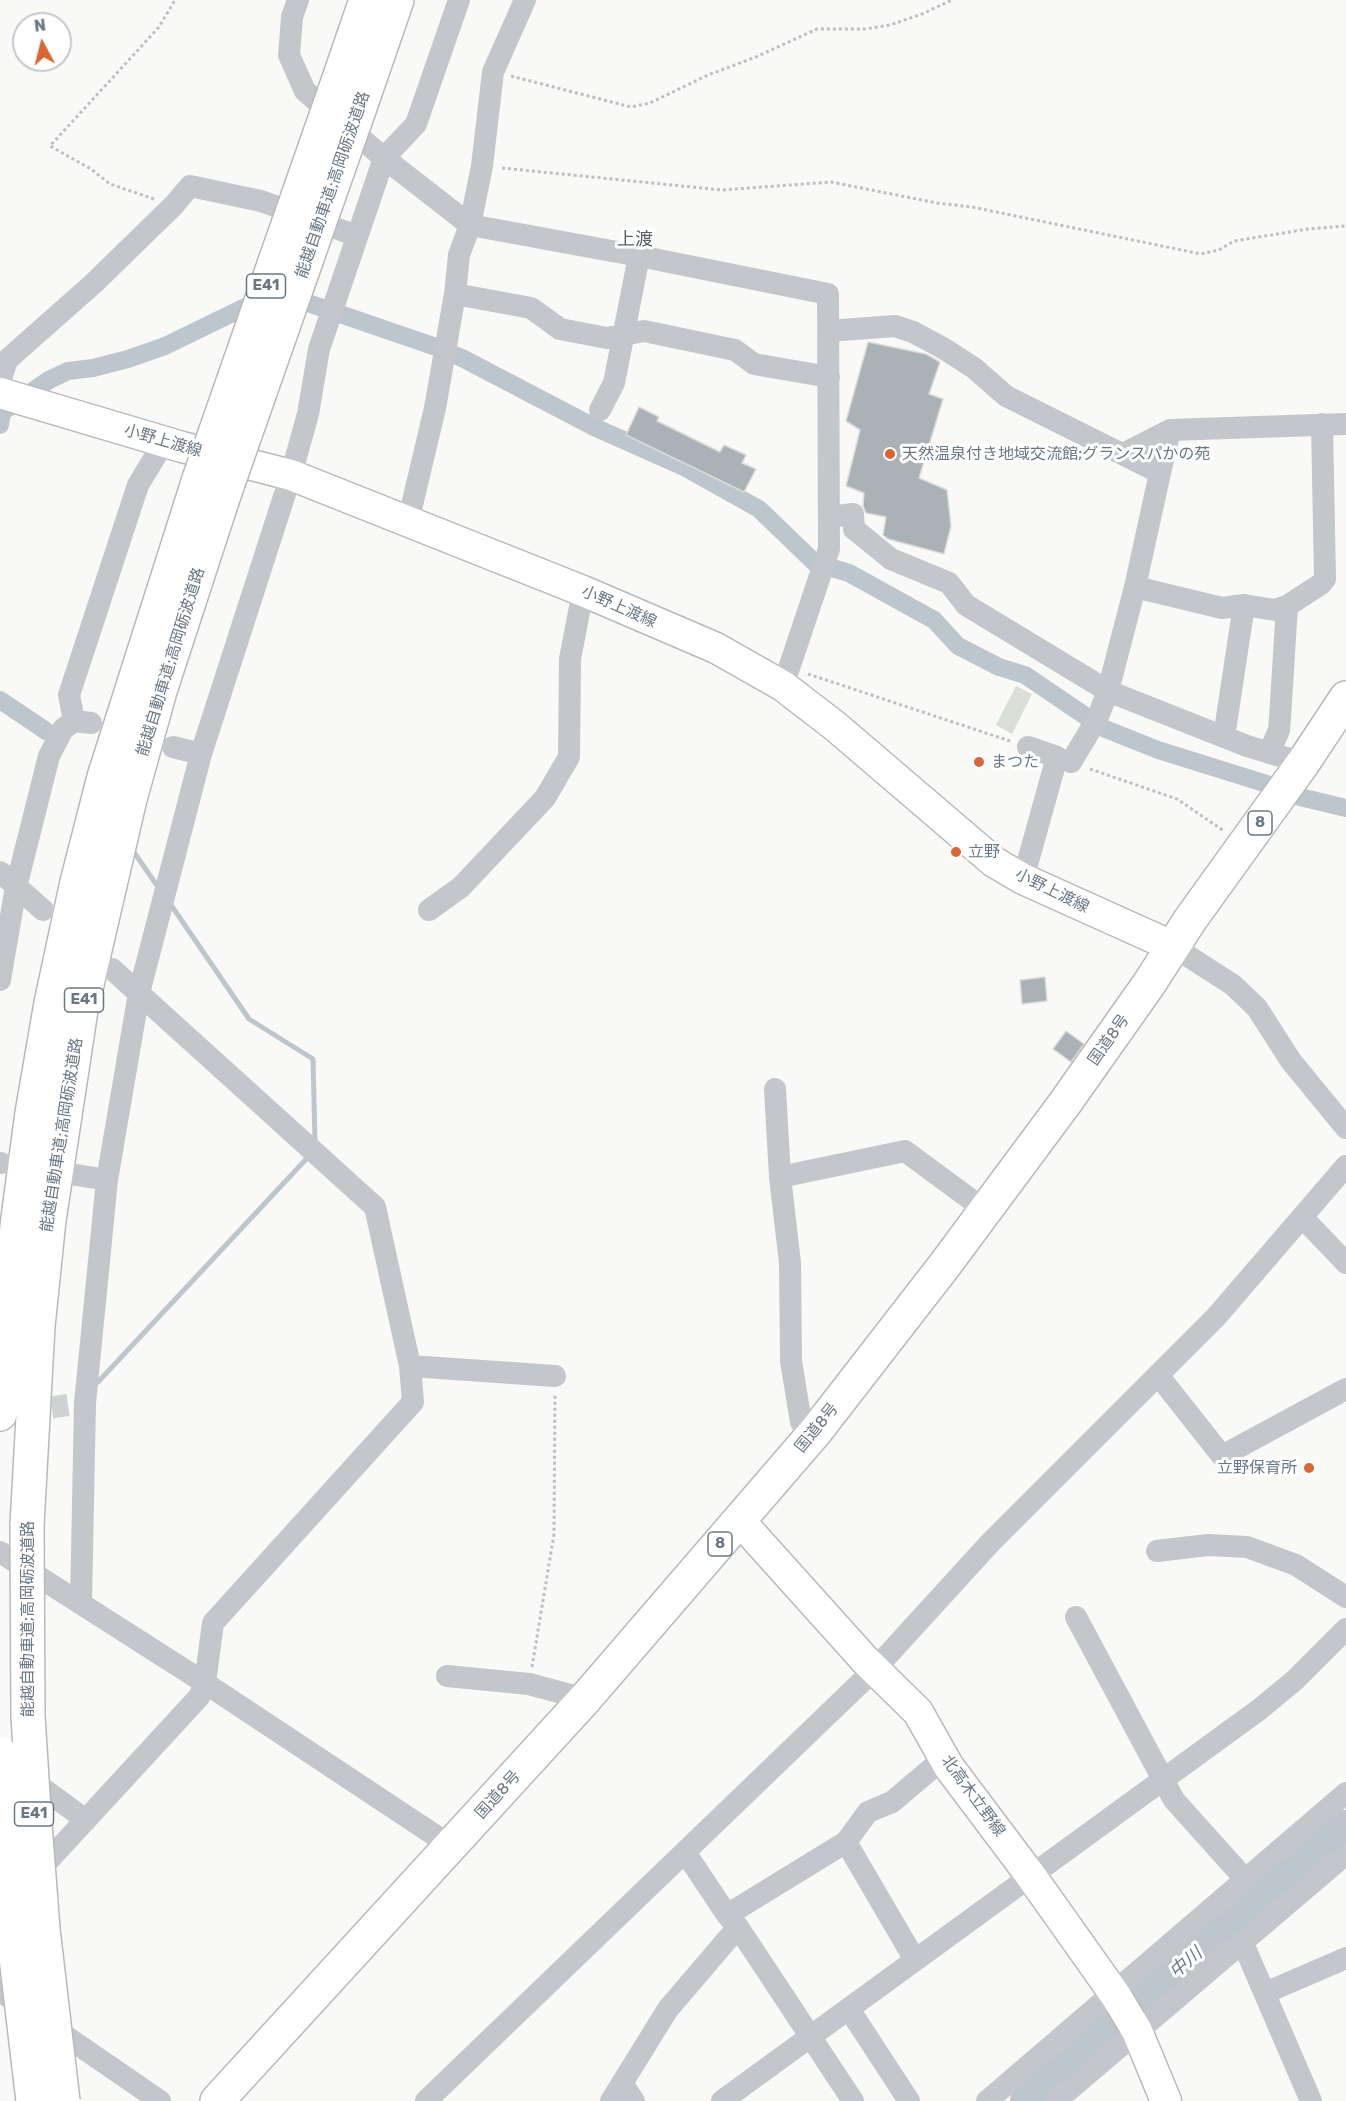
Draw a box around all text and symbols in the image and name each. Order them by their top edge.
north arrow [12,12,72,72]
text: N [33,15,47,36]
street label: 能越自動車道;高岡砺波道路 [292,89,374,281]
district label: 上渡 [617,229,653,251]
road number: E41 [246,274,286,298]
street label: 小野上渡線 [122,421,204,461]
place label: 天然温泉付き地域交流館;グランスパかの苑 [902,444,1210,464]
marker: 天然温泉付き地域交流館;グランスパかの苑 [883,447,897,461]
street label: 能越自動車道;高岡砺波道路 [133,565,209,759]
street label: 小野上渡線 [579,582,659,632]
place label: まつた [991,752,1039,772]
marker: まつた [972,755,986,769]
road number: 8 [1248,811,1272,835]
place label: 立野 [968,842,1000,862]
marker: 立野 [949,845,963,859]
street label: 小野上渡線 [1012,865,1092,917]
road number: E41 [64,988,104,1012]
street label: 国道8号 [1084,1011,1134,1069]
street label: 能越自動車道;高岡砺波道路 [37,1037,87,1233]
street label: 国道8号 [791,1399,843,1457]
place label: 立野保育所 [1217,1458,1297,1478]
marker: 立野保育所 [1302,1461,1316,1475]
street label: 能越自動車道;高岡砺波道路 [18,1521,38,1717]
road number: 8 [708,1532,732,1556]
street label: 北高木立野線 [937,1752,1009,1840]
street label: 国道8号 [471,1767,525,1823]
road number: E41 [15,1802,54,1826]
water label: 中川 [1165,1943,1207,1983]

